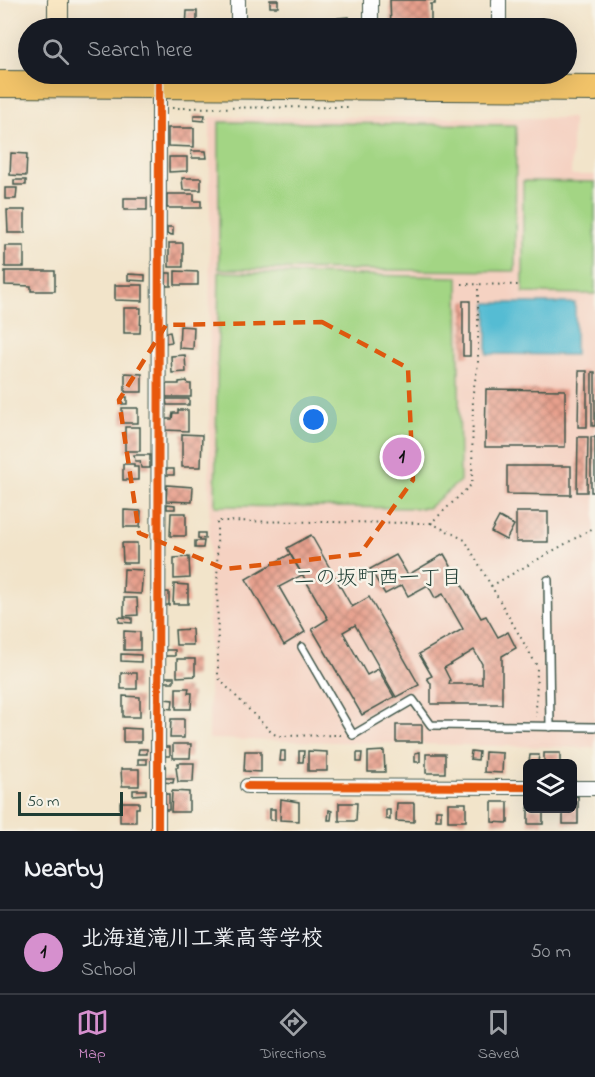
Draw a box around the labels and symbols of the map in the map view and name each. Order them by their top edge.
your location [299,405,328,434]
pin: 1 [382,434,422,480]
district label: 二の坂町西一丁目 [294,564,462,594]
scale bar [18,789,123,816]

